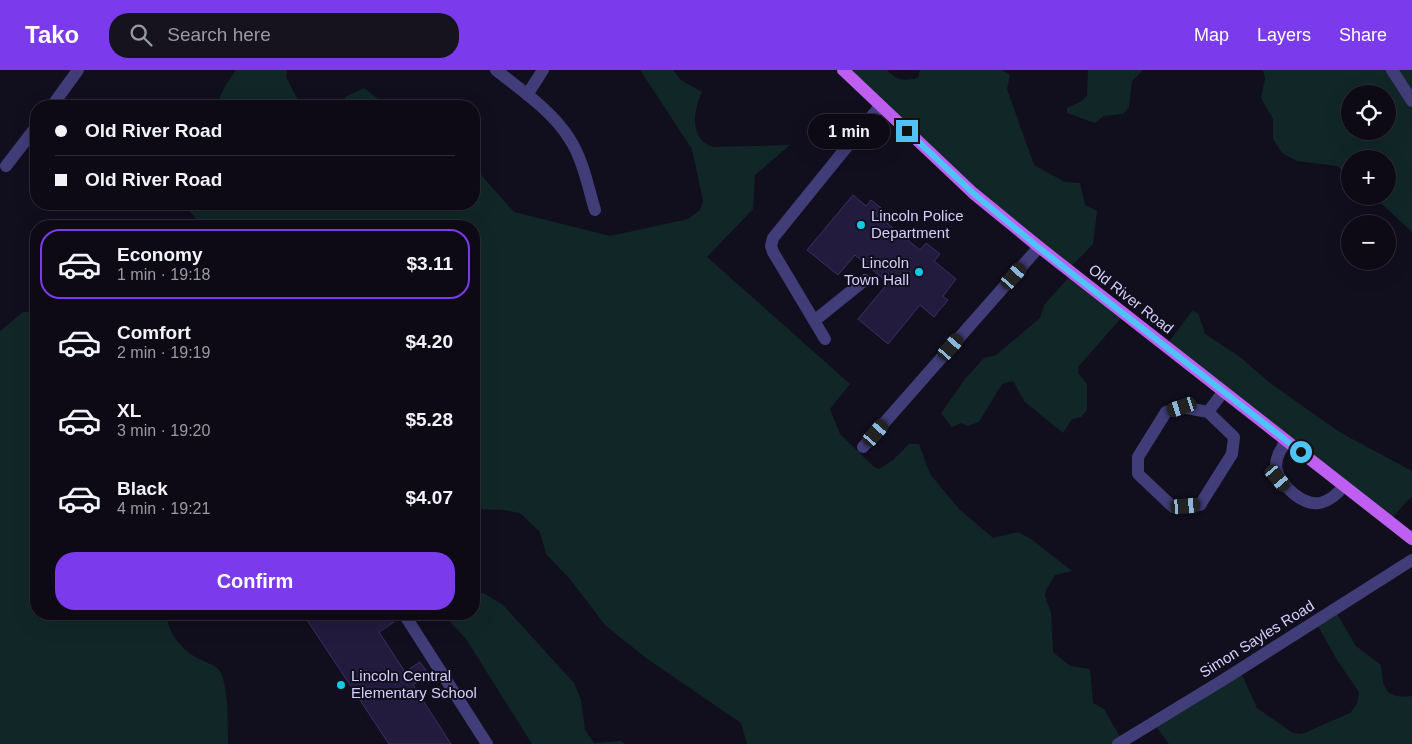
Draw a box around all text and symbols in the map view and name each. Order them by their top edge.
search box [109,13,459,58]
text: Tako [25,21,79,48]
icon: search [127,21,155,49]
text: Search here [167,24,271,45]
text: Map [1194,25,1229,45]
text: Layers [1257,25,1311,45]
text: Share [1339,25,1387,45]
map controls [1341,85,1396,270]
button: locate [1341,85,1396,140]
callout: 1 min [807,114,890,148]
text: Old River Road [85,120,222,141]
route end [896,120,918,142]
text: 1 min [828,123,870,140]
button: + [1341,150,1396,205]
text: Old River Road [85,169,222,190]
place label: Lincoln Police Department [871,207,964,241]
button: − [1341,215,1396,270]
marker: Lincoln Police Department [855,219,867,231]
icon: car [57,242,102,287]
text: Economy [117,244,203,265]
text: $3.11 [407,253,453,274]
place label: Lincoln Town Hall [844,254,909,288]
car [998,260,1029,292]
street label: Old River Road [1086,260,1177,337]
text: 1 min · 19:18 [117,266,210,283]
marker: Lincoln Town Hall [913,266,925,278]
icon: car [57,320,102,365]
text: Comfort [117,322,191,343]
text: $4.20 [405,331,453,352]
car [935,331,966,363]
text: 2 min · 19:19 [117,344,210,361]
car [1165,395,1198,419]
icon: car [57,398,102,443]
text: XL [117,400,141,421]
text: $5.28 [405,409,453,430]
car [860,417,891,449]
text: 3 min · 19:20 [117,422,210,439]
route start [1290,441,1312,463]
car [1262,462,1293,494]
icon: car [57,476,102,521]
text: Black [117,478,168,499]
text: $4.07 [405,487,453,508]
car [1170,497,1201,515]
text: 4 min · 19:21 [117,500,210,517]
button: Confirm [55,552,455,610]
street label: Simon Sayles Road [1196,596,1317,681]
place label: Lincoln Central Elementary School [351,667,477,701]
marker: Lincoln Central Elementary School [335,679,347,691]

